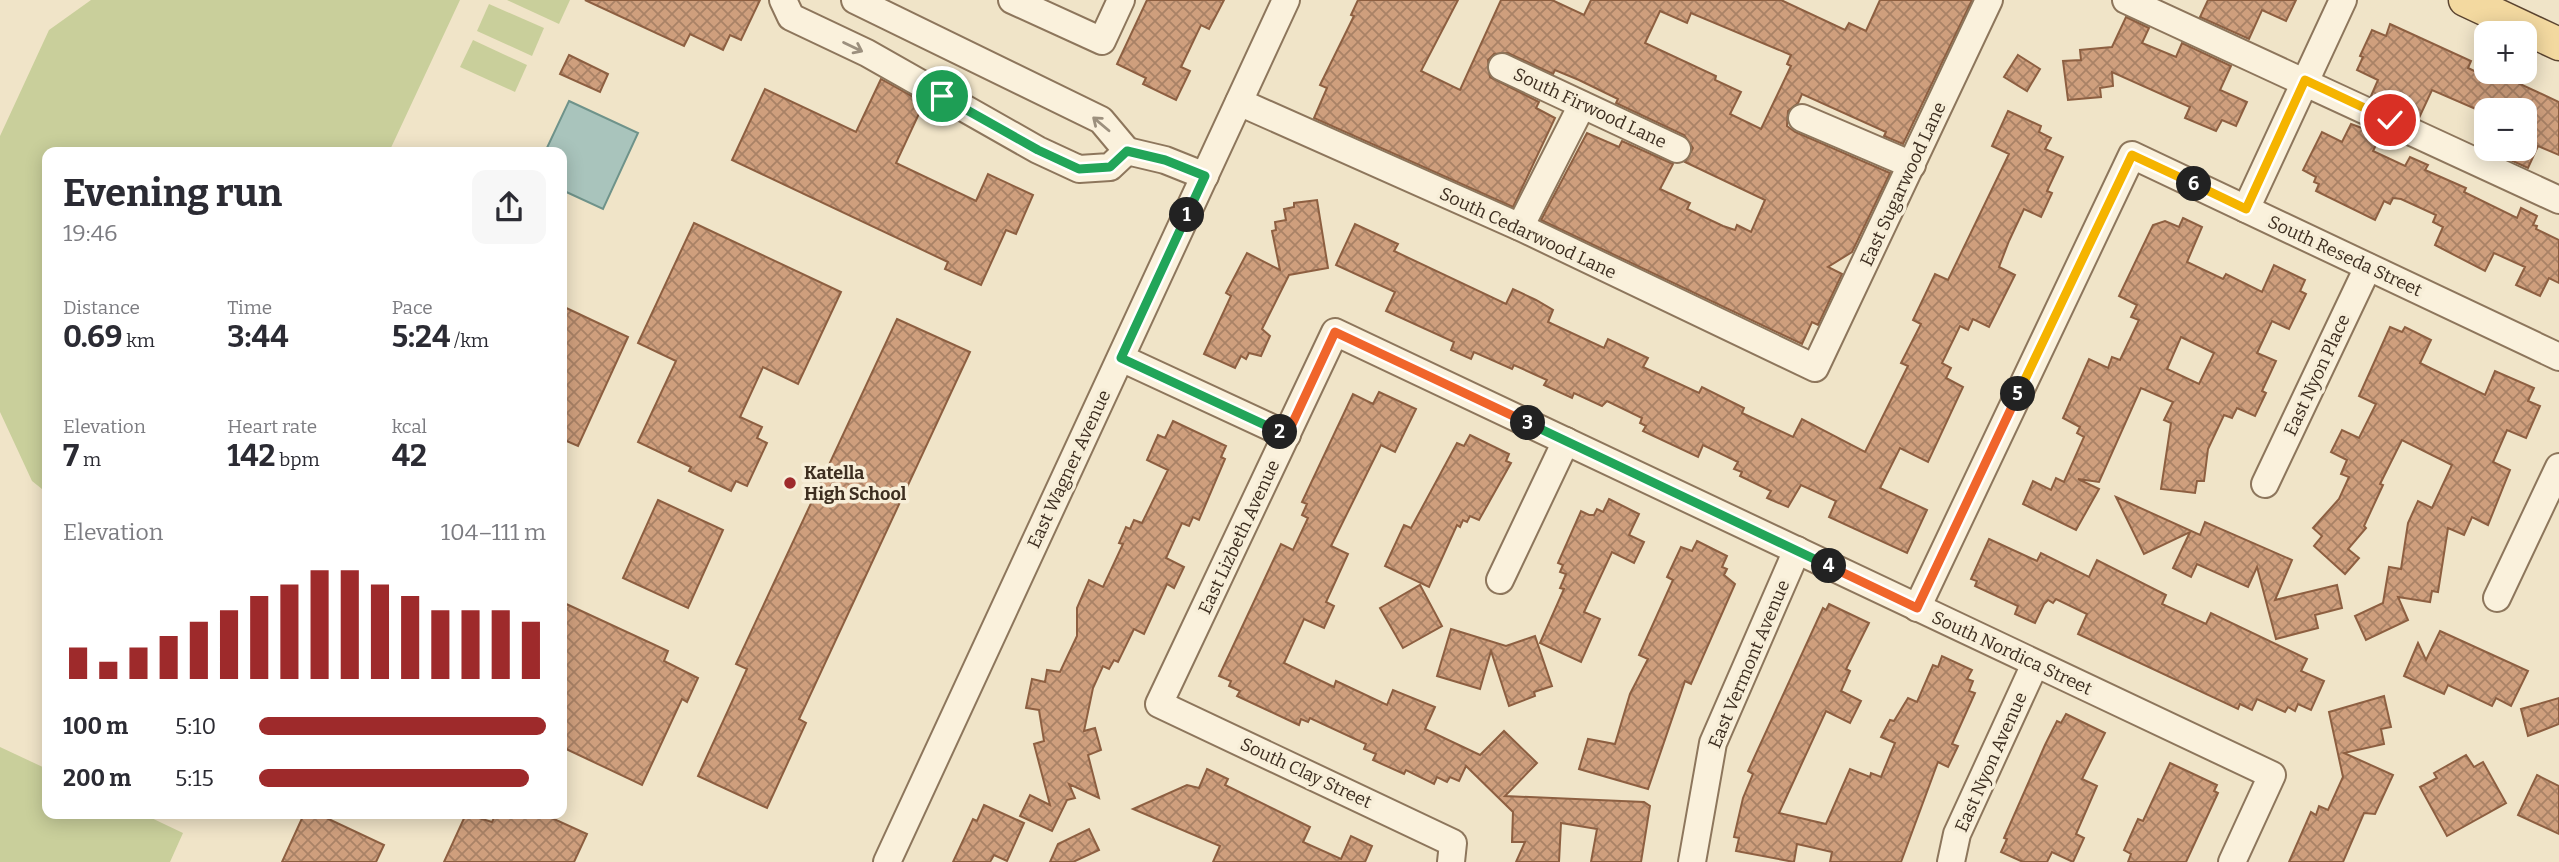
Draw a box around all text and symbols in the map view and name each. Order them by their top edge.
map controls [2474,21,2537,161]
button: + [2474,21,2537,84]
one-way arrow [842,40,863,54]
street label: South Firwood Lane [1510,63,1670,153]
pin [912,66,972,126]
icon: arrive [923,77,961,115]
pin [2360,90,2420,150]
street label: East Sugarwood Lane [1855,98,1951,270]
button: − [2474,98,2537,161]
icon: check [2371,101,2409,139]
one-way arrow [1092,116,1110,132]
pin: 6 [2176,166,2212,202]
text: Evening run [63,170,282,216]
button: share [472,170,546,244]
text: 6 [2188,172,2199,195]
street label: South Cedarwood Lane [1436,182,1620,284]
pin: 1 [1170,198,1204,232]
text: 1 [1182,203,1191,226]
street label: South Reseda Street [2264,211,2426,302]
text: 19:46 [63,219,118,247]
text: Distance [63,296,140,319]
text: Time [227,296,272,319]
text: Pace [392,296,433,319]
street label: East Nyon Place [2279,311,2355,439]
text: 0.69 [63,319,122,355]
text: 3:44 [227,319,288,355]
text: 5:24 [392,319,450,355]
text: km [122,329,155,352]
text: /km [450,329,489,352]
pin: 5 [2000,376,2036,412]
text: 5 [2012,382,2023,405]
street label: East Wagner Avenue [1023,386,1115,552]
pin: 3 [1510,406,1546,440]
text: 3 [1522,411,1533,434]
pin: 2 [1262,414,1298,450]
text: Elevation [63,415,146,438]
text: Heart rate [227,415,317,438]
text: kcal [392,415,427,438]
text: 2 [1274,420,1285,443]
text: 7 [63,438,79,474]
text: 142 [227,438,275,474]
text: 42 [392,438,427,474]
text: m [79,448,101,471]
text: bpm [275,448,320,471]
street label: East Lizbeth Avenue [1194,456,1284,618]
place label: Katella High School [804,462,907,505]
marker: Katella High School [782,475,798,491]
text: Elevation [63,518,163,546]
text: 104–111 m [441,518,546,546]
pin: 4 [1812,548,1846,584]
text: 4 [1823,554,1834,577]
street label: East Vermont Avenue [1704,577,1794,751]
street label: South Nordica Street [1928,606,2096,700]
street label: East Nyon Avenue [1950,689,2032,835]
text: 100 m [63,712,128,740]
text: 5:10 [175,712,216,740]
street label: South Clay Street [1237,733,1376,813]
text: 200 m [63,764,131,792]
text: 5:15 [175,764,214,792]

